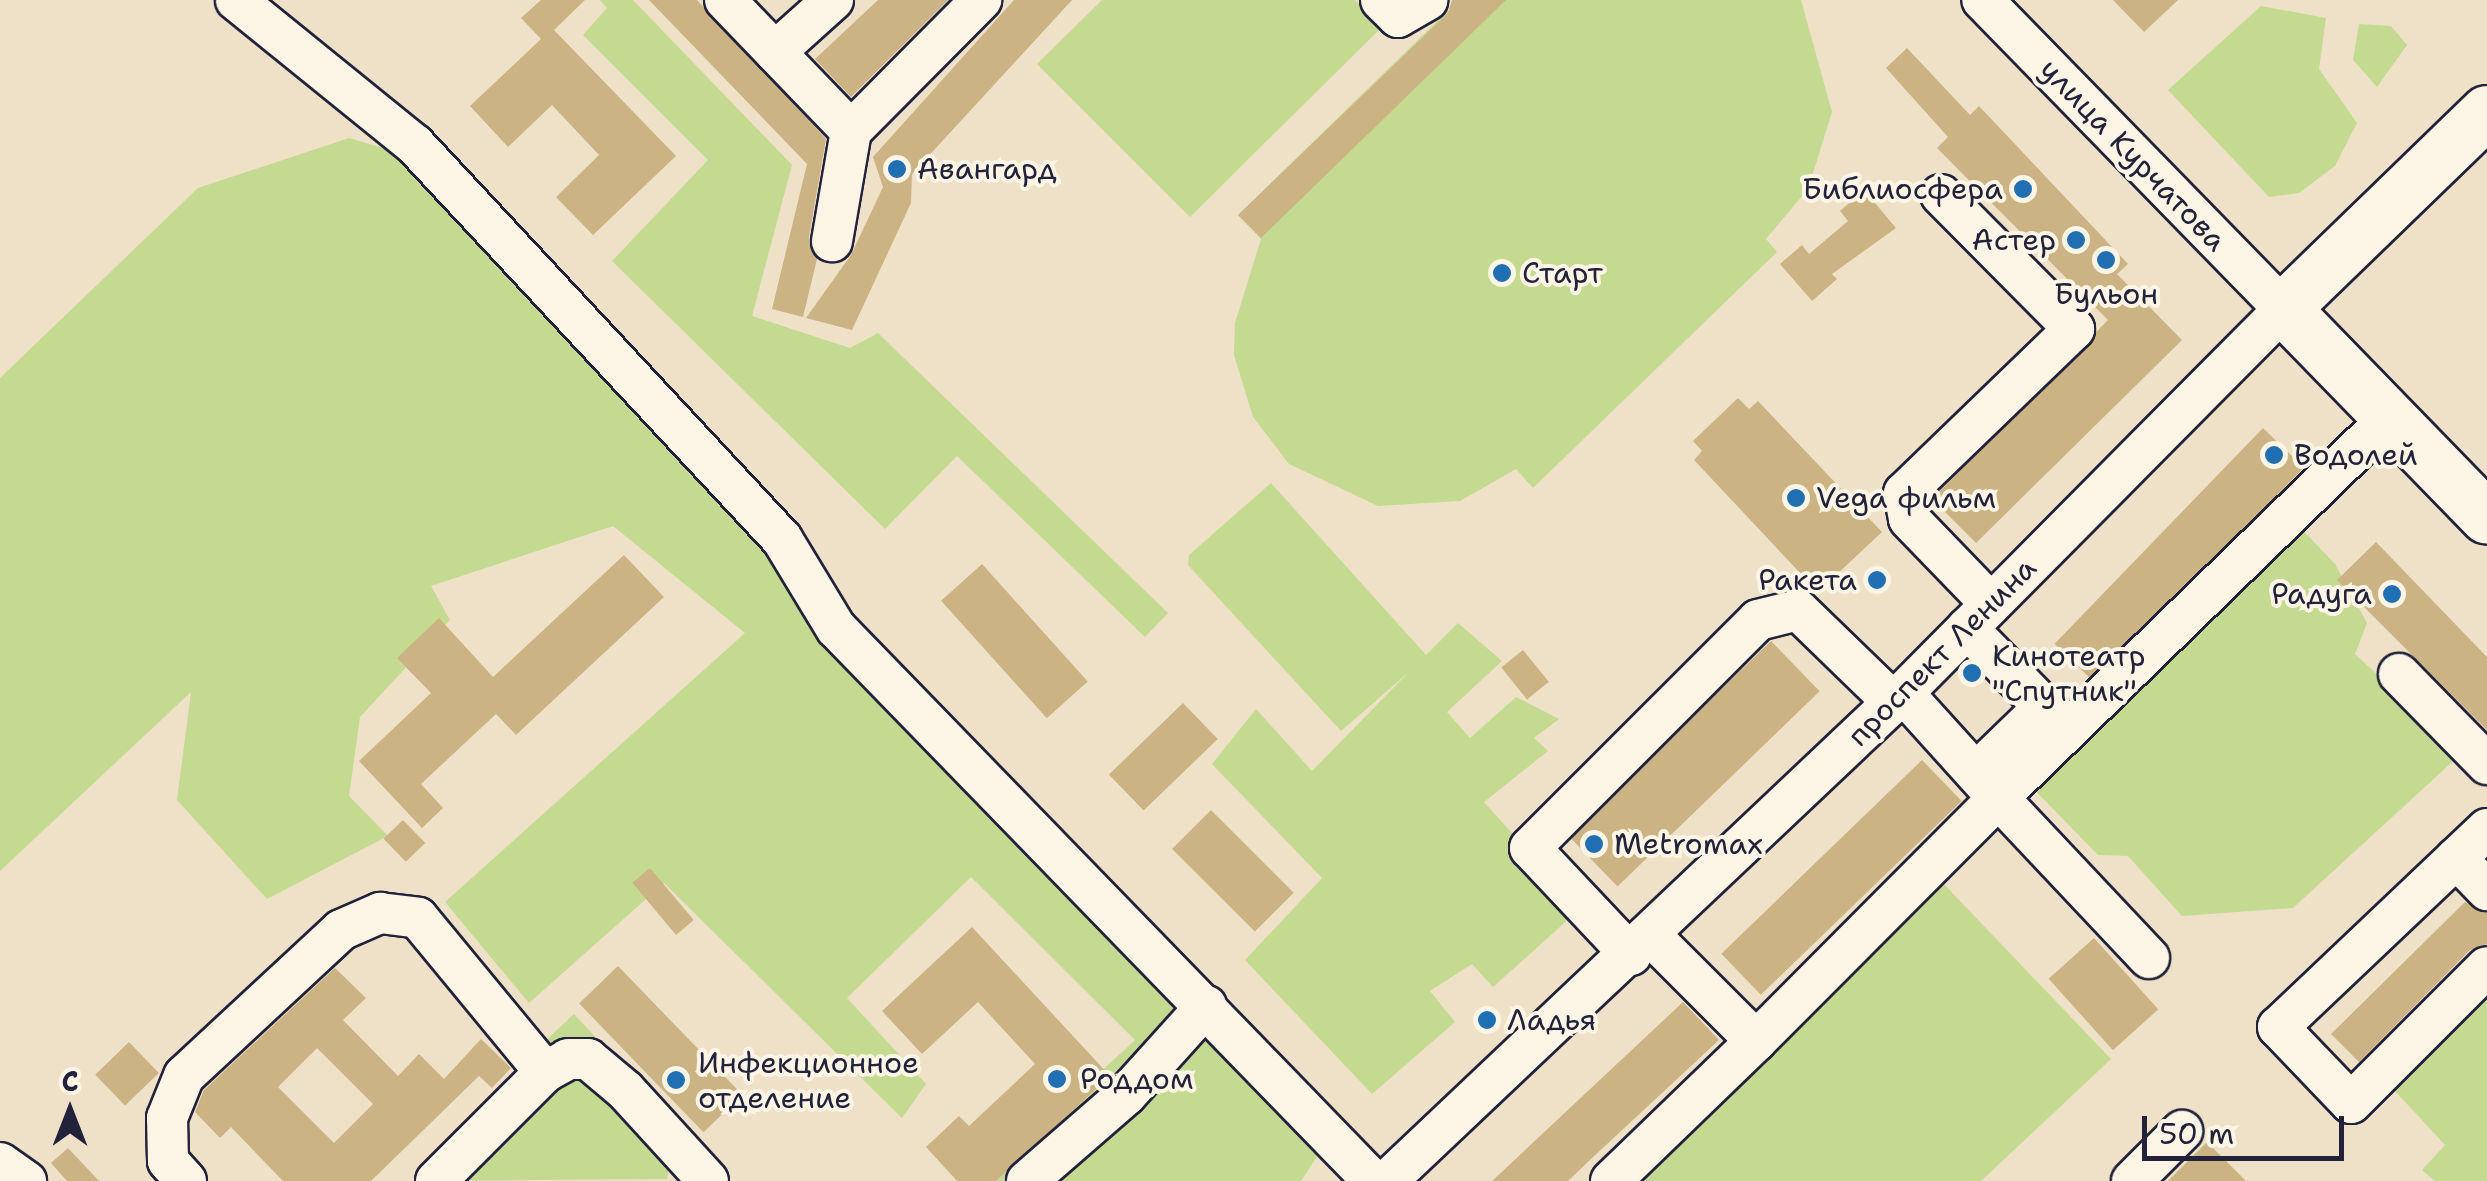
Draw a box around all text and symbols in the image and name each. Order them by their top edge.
street label: улица Курчатова [2032,51,2234,259]
place label: Авангард [917,151,1057,187]
marker: Авангард [886,158,908,180]
place label: Библиосфера [1802,171,2003,207]
marker: Библиосфера [2012,178,2034,200]
place label: Астер [1972,222,2056,258]
marker: Астер [2065,229,2087,251]
marker: Бульон [2095,249,2117,271]
place label: Старт [1522,255,1603,291]
marker: Старт [1491,262,1513,284]
place label: Бульон [2054,276,2158,312]
place label: Водолей [2294,437,2418,473]
marker: Водолей [2263,444,2285,466]
place label: Vega фильм [1816,480,1996,516]
marker: Vega фильм [1785,487,1807,509]
street label: проспект Ленина [1840,550,2044,754]
place label: Ракета [1758,562,1857,598]
marker: Ракета [1866,569,1888,591]
place label: Радуга [2271,576,2372,612]
marker: Радуга [2381,583,2403,605]
place label: Кинотеатр "Спутник" [1992,638,2146,708]
marker: Кинотеатр "Спутник" [1961,662,1983,684]
place label: Metromax [1614,826,1763,862]
marker: Metromax [1583,833,1605,855]
place label: Ладья [1507,1002,1596,1038]
marker: Ладья [1476,1009,1498,1031]
place label: Инфекционное отделение [698,1045,919,1116]
north arrow [20,1061,120,1161]
place label: Роддом [1080,1061,1193,1097]
text: С [61,1062,79,1100]
marker: Роддом [1044,1066,1070,1092]
marker: Инфекционное отделение [663,1067,689,1093]
scale bar [2147,1096,2350,1158]
text: 50 m [2159,1113,2234,1154]

